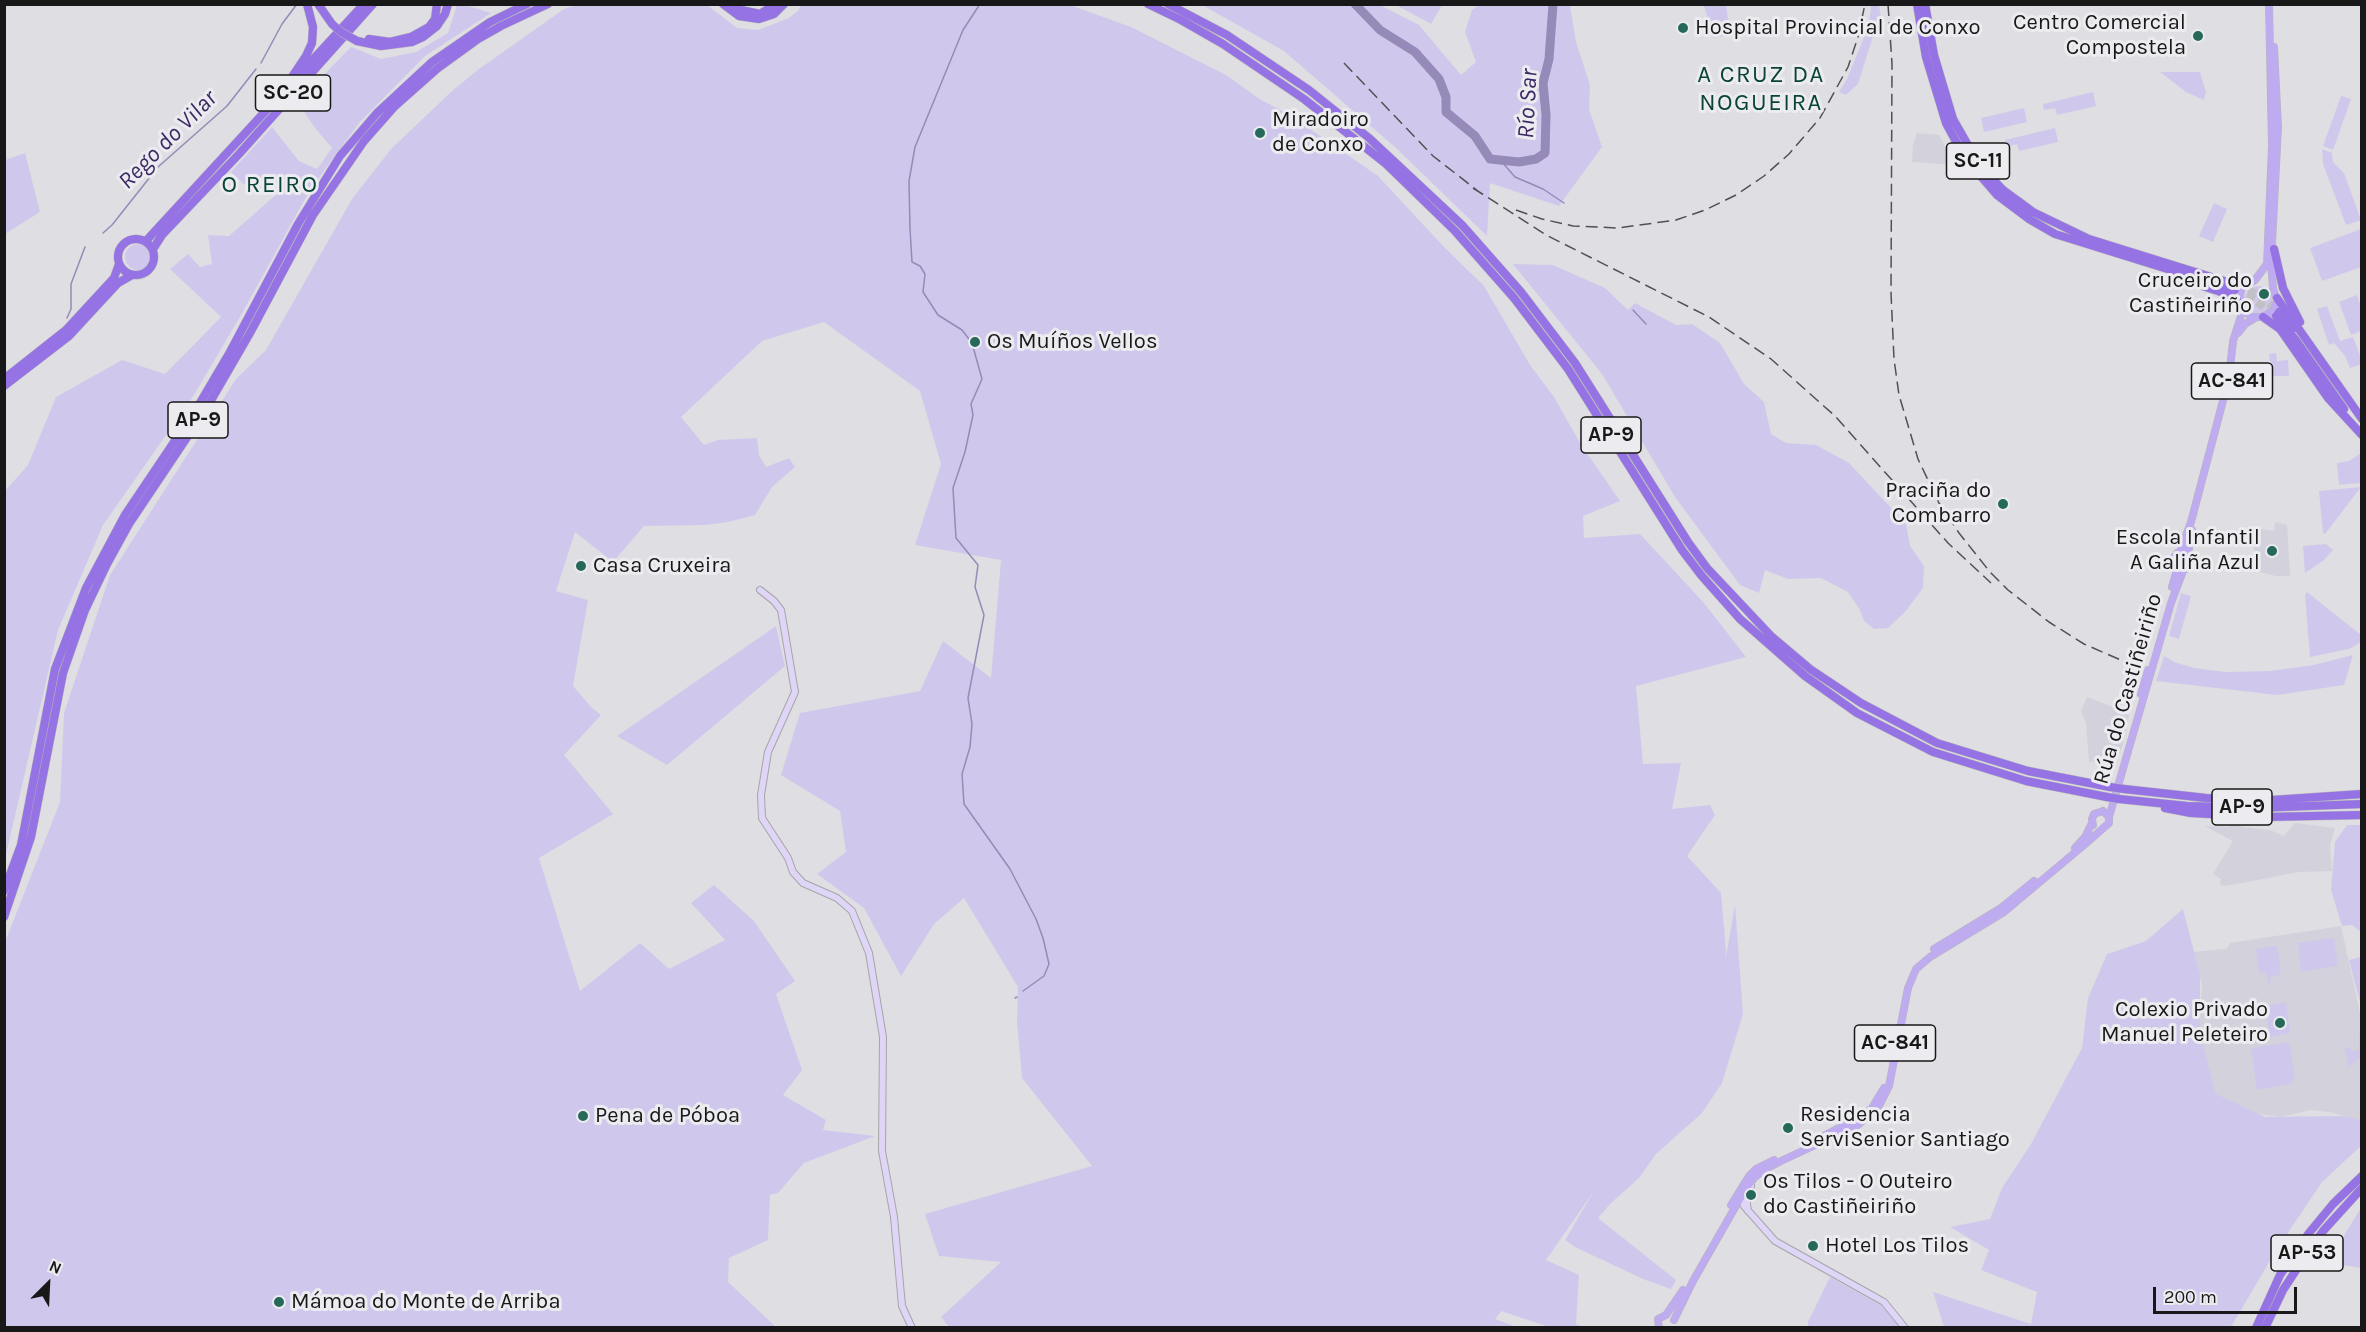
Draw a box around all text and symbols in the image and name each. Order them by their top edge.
place label: Centro Comercial Compostela [2013,10,2186,62]
place label: Hospital Provincial de Conxo [1695,15,1981,41]
marker: Hospital Provincial de Conxo [1676,21,1690,35]
marker: Centro Comercial Compostela [2191,29,2205,43]
district label: A CRUZ DA NOGUEIRA [1697,61,1825,117]
water label: Río Sar [1512,68,1544,140]
road number: SC-20 [256,75,330,111]
water label: Rego do Vilar [112,84,224,196]
place label: Miradoiro de Conxo [1272,107,1369,158]
marker: Miradoiro de Conxo [1253,126,1267,140]
road number: SC-11 [1946,143,2010,179]
district label: O REIRO [222,171,318,199]
place label: Cruceiro do Castiñeiriño [2129,268,2252,320]
marker: Cruceiro do Castiñeiriño [2257,287,2271,301]
place label: Os Muíños Vellos [987,329,1157,355]
marker: Os Muíños Vellos [968,335,982,349]
road number: AC-841 [2192,363,2272,399]
road number: AP-9 [168,402,228,438]
road number: AP-9 [1581,417,1641,453]
place label: Praciña do Combarro [1885,478,1991,530]
marker: Praciña do Combarro [1996,497,2010,511]
place label: Escola Infantil A Galiña Azul [2116,525,2260,576]
marker: Escola Infantil A Galiña Azul [2265,544,2279,558]
place label: Casa Cruxeira [593,553,731,579]
marker: Casa Cruxeira [574,559,588,573]
street label: Rúa do Castiñeiriño [2088,591,2168,787]
road number: AP-9 [2212,789,2272,825]
place label: Colexio Privado Manuel Peleteiro [2101,997,2268,1048]
marker: Colexio Privado Manuel Peleteiro [2273,1016,2287,1030]
road number: AC-841 [1854,1025,1936,1061]
place label: Residencia ServiSenior Santiago [1800,1102,2010,1154]
place label: Pena de Póboa [595,1103,740,1129]
marker: Pena de Póboa [576,1109,590,1123]
marker: Residencia ServiSenior Santiago [1781,1121,1795,1135]
place label: Os Tilos - O Outeiro do Castiñeiriño [1763,1169,1952,1220]
marker: Os Tilos - O Outeiro do Castiñeiriño [1744,1188,1758,1202]
place label: Hotel Los Tilos [1825,1233,1969,1259]
road number: AP-53 [2271,1235,2343,1271]
marker: Hotel Los Tilos [1806,1239,1820,1253]
north arrow [18,1254,78,1314]
text: N [46,1256,65,1278]
scale bar [2156,1275,2300,1313]
text: 200 m [2164,1286,2217,1308]
place label: Mámoa do Monte de Arriba [291,1289,560,1315]
marker: Mámoa do Monte de Arriba [272,1295,286,1309]

